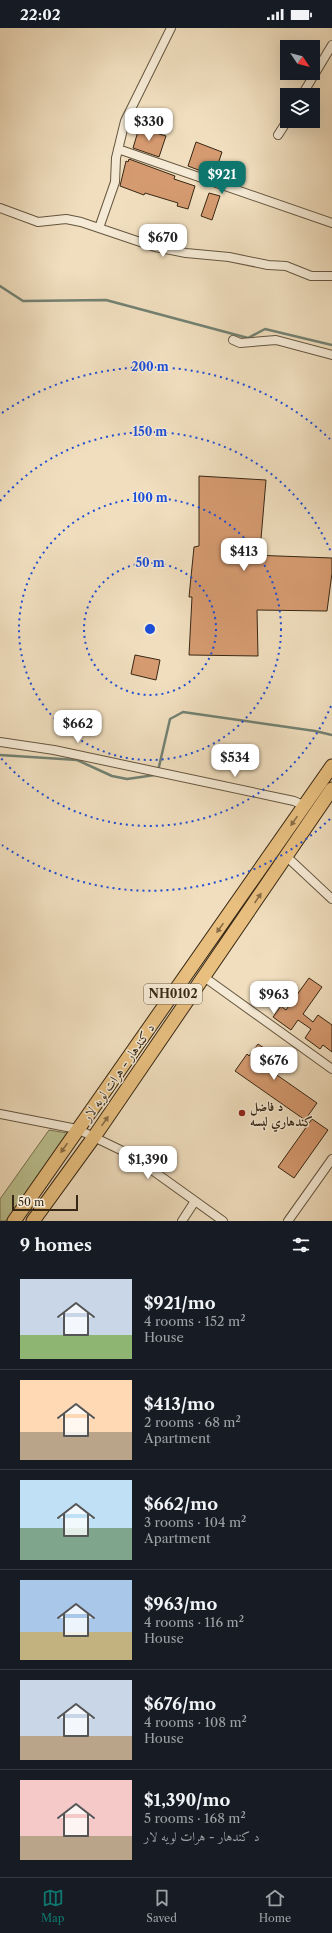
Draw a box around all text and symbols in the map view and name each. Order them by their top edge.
text: 22:02 [20,5,61,24]
north arrow [280,40,320,80]
map controls [280,40,320,128]
button: layers [280,88,320,128]
pin: $330 [125,108,173,142]
text: $330 [134,113,164,129]
pin: $921 [198,161,246,195]
text: $921 [208,166,236,182]
pin: $670 [139,224,187,258]
text: $670 [148,229,178,245]
text: 200 m [131,359,169,374]
text: 150 m [133,424,167,439]
text: 100 m [132,490,168,505]
pin: $413 [220,538,268,572]
text: $413 [230,543,258,559]
text: 50 m [135,555,165,570]
centre of rings [143,622,157,636]
pin: $662 [54,710,102,744]
text: $662 [63,715,93,731]
pin: $534 [211,744,259,778]
text: $534 [220,749,250,765]
one-way arrow [290,816,298,826]
one-way arrow [254,893,262,903]
one-way arrow [216,922,224,933]
pin: $963 [250,981,298,1015]
road number: NH0102 [144,984,202,1004]
text: $963 [259,986,289,1002]
street label: د کندهار - هرات لويه لار [77,1020,158,1126]
pin: $676 [250,1047,298,1081]
text: $676 [259,1052,289,1068]
place label: د فاضل کندهاري لېسه [250,1098,313,1133]
marker: د فاضل کندهاري لېسه [237,1108,247,1118]
one-way arrow [101,1116,109,1126]
one-way arrow [60,1143,68,1154]
pin: $1,390 [115,1146,181,1180]
text: $1,390 [128,1151,168,1167]
scale bar [12,1193,78,1212]
text: 50 m [18,1195,44,1209]
icon: filters [290,1234,312,1256]
text: 9 homes [20,1235,92,1255]
text: $921/mo [144,1293,215,1313]
icon: home [52,1295,100,1343]
text: 4 rooms · 152 m² [144,1313,245,1329]
text: House [144,1329,184,1345]
text: $413/mo [144,1394,215,1414]
icon: home [52,1396,100,1444]
text: 2 rooms · 68 m² [144,1414,241,1430]
text: Apartment [144,1430,211,1446]
text: $662/mo [144,1494,218,1514]
icon: home [52,1496,100,1544]
text: 3 rooms · 104 m² [144,1514,246,1530]
text: Apartment [144,1530,211,1546]
text: $963/mo [144,1594,217,1614]
icon: home [52,1596,100,1644]
text: 4 rooms · 116 m² [144,1614,244,1630]
text: House [144,1630,184,1646]
text: $676/mo [144,1694,216,1714]
icon: home [52,1696,100,1744]
text: 4 rooms · 108 m² [144,1714,247,1730]
text: House [144,1730,184,1746]
text: $1,390/mo [144,1790,230,1810]
icon: home [52,1796,100,1844]
text: 5 rooms · 168 m² [144,1810,246,1826]
text: د کندهار - هرات لويه لار [144,1828,260,1844]
tab: Map [41,1887,65,1925]
tab: Saved [146,1887,177,1925]
tab: Home [259,1887,291,1925]

